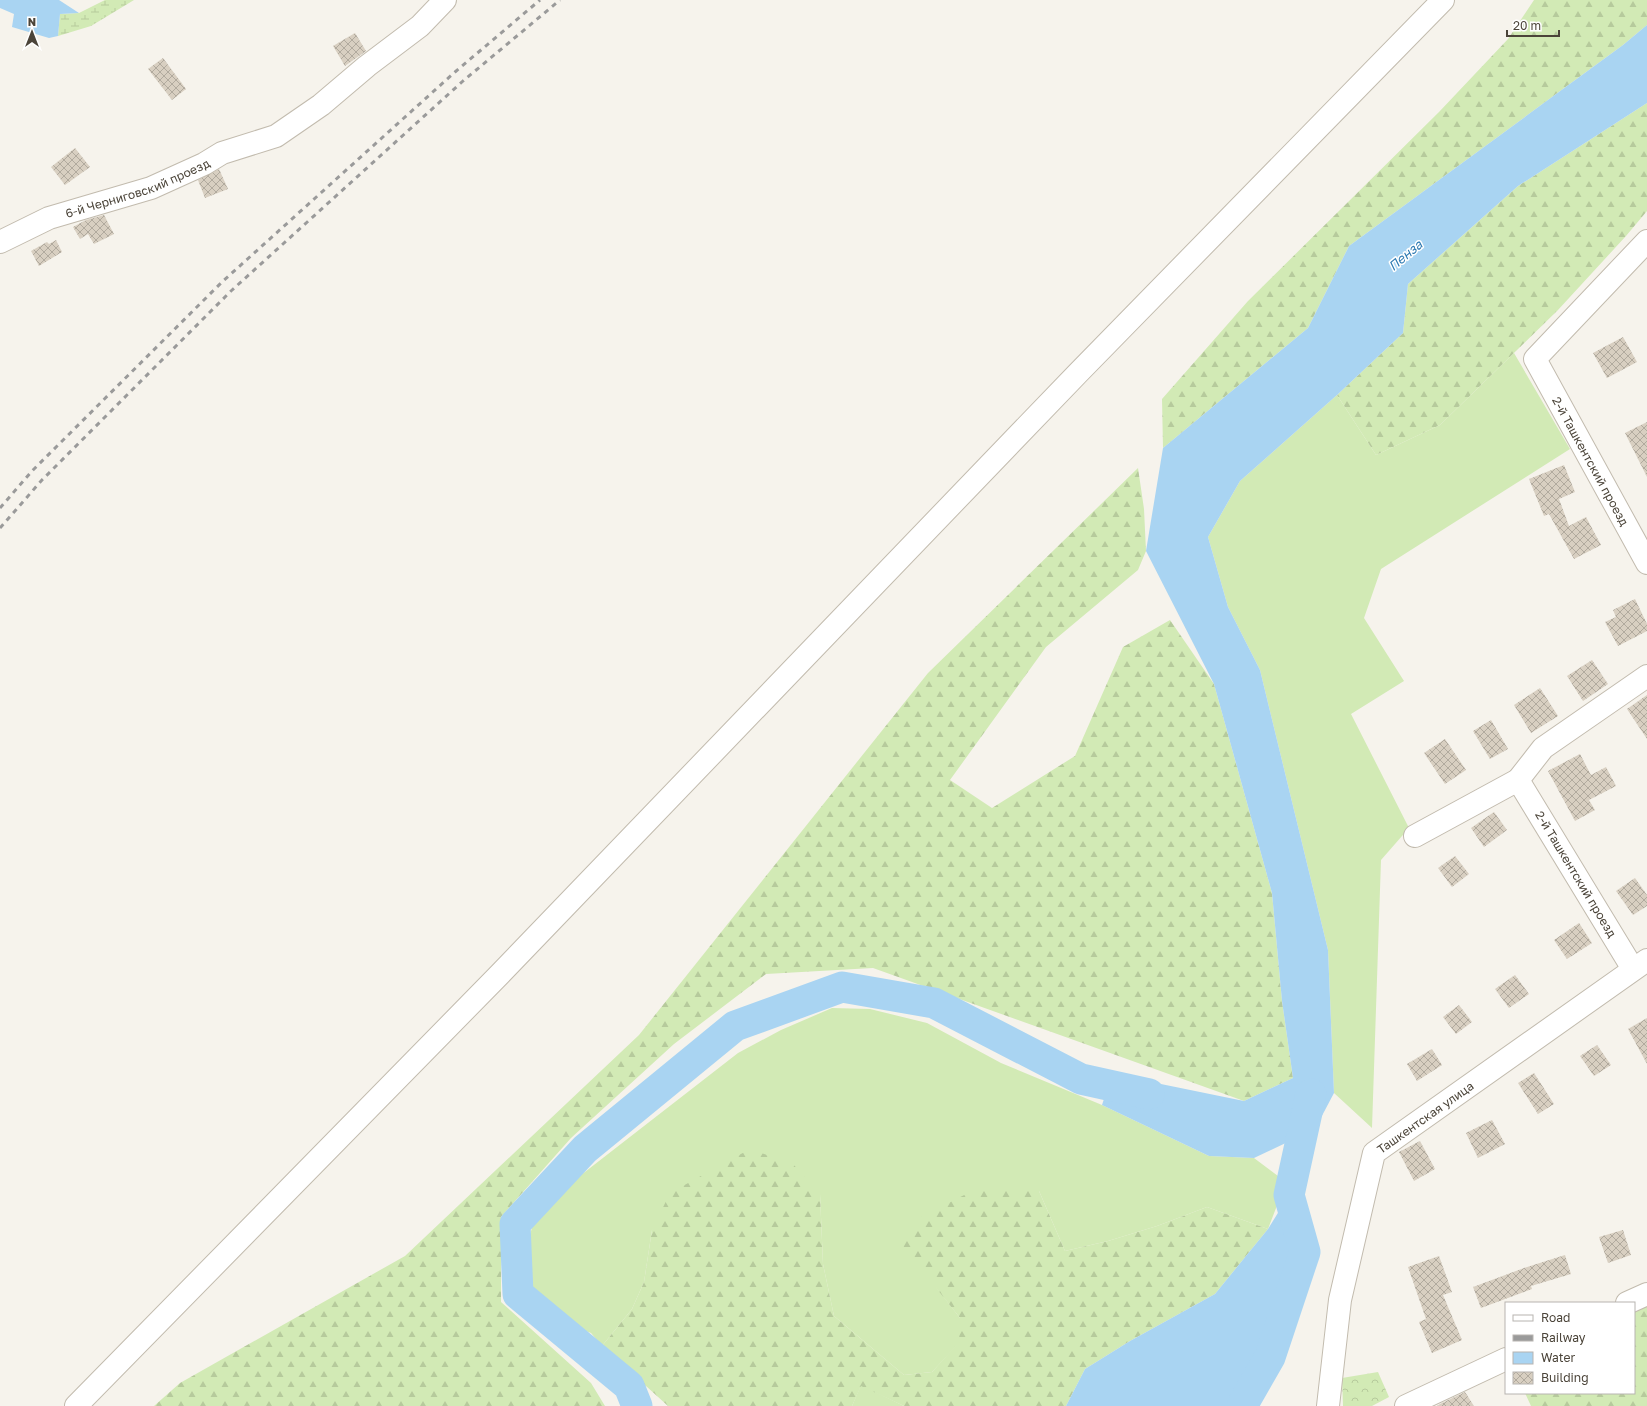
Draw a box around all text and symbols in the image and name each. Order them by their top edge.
north arrow [12,12,52,52]
scale bar [1507,12,1559,38]
text: N [28,15,36,28]
text: 20 m [1513,18,1541,33]
street label: 6-й Черниговский проезд [64,155,212,220]
water label: Пенза [1385,236,1426,274]
street label: 2-й Ташкентский проезд [1550,394,1632,528]
street label: 2-й Ташкентский проезд [1532,808,1620,940]
street label: Ташкентская улица [1374,1078,1476,1156]
legend [1505,1302,1635,1394]
text: Road [1541,1310,1570,1325]
text: Railway [1541,1330,1586,1345]
text: Water [1541,1350,1575,1365]
text: Building [1541,1370,1589,1385]

